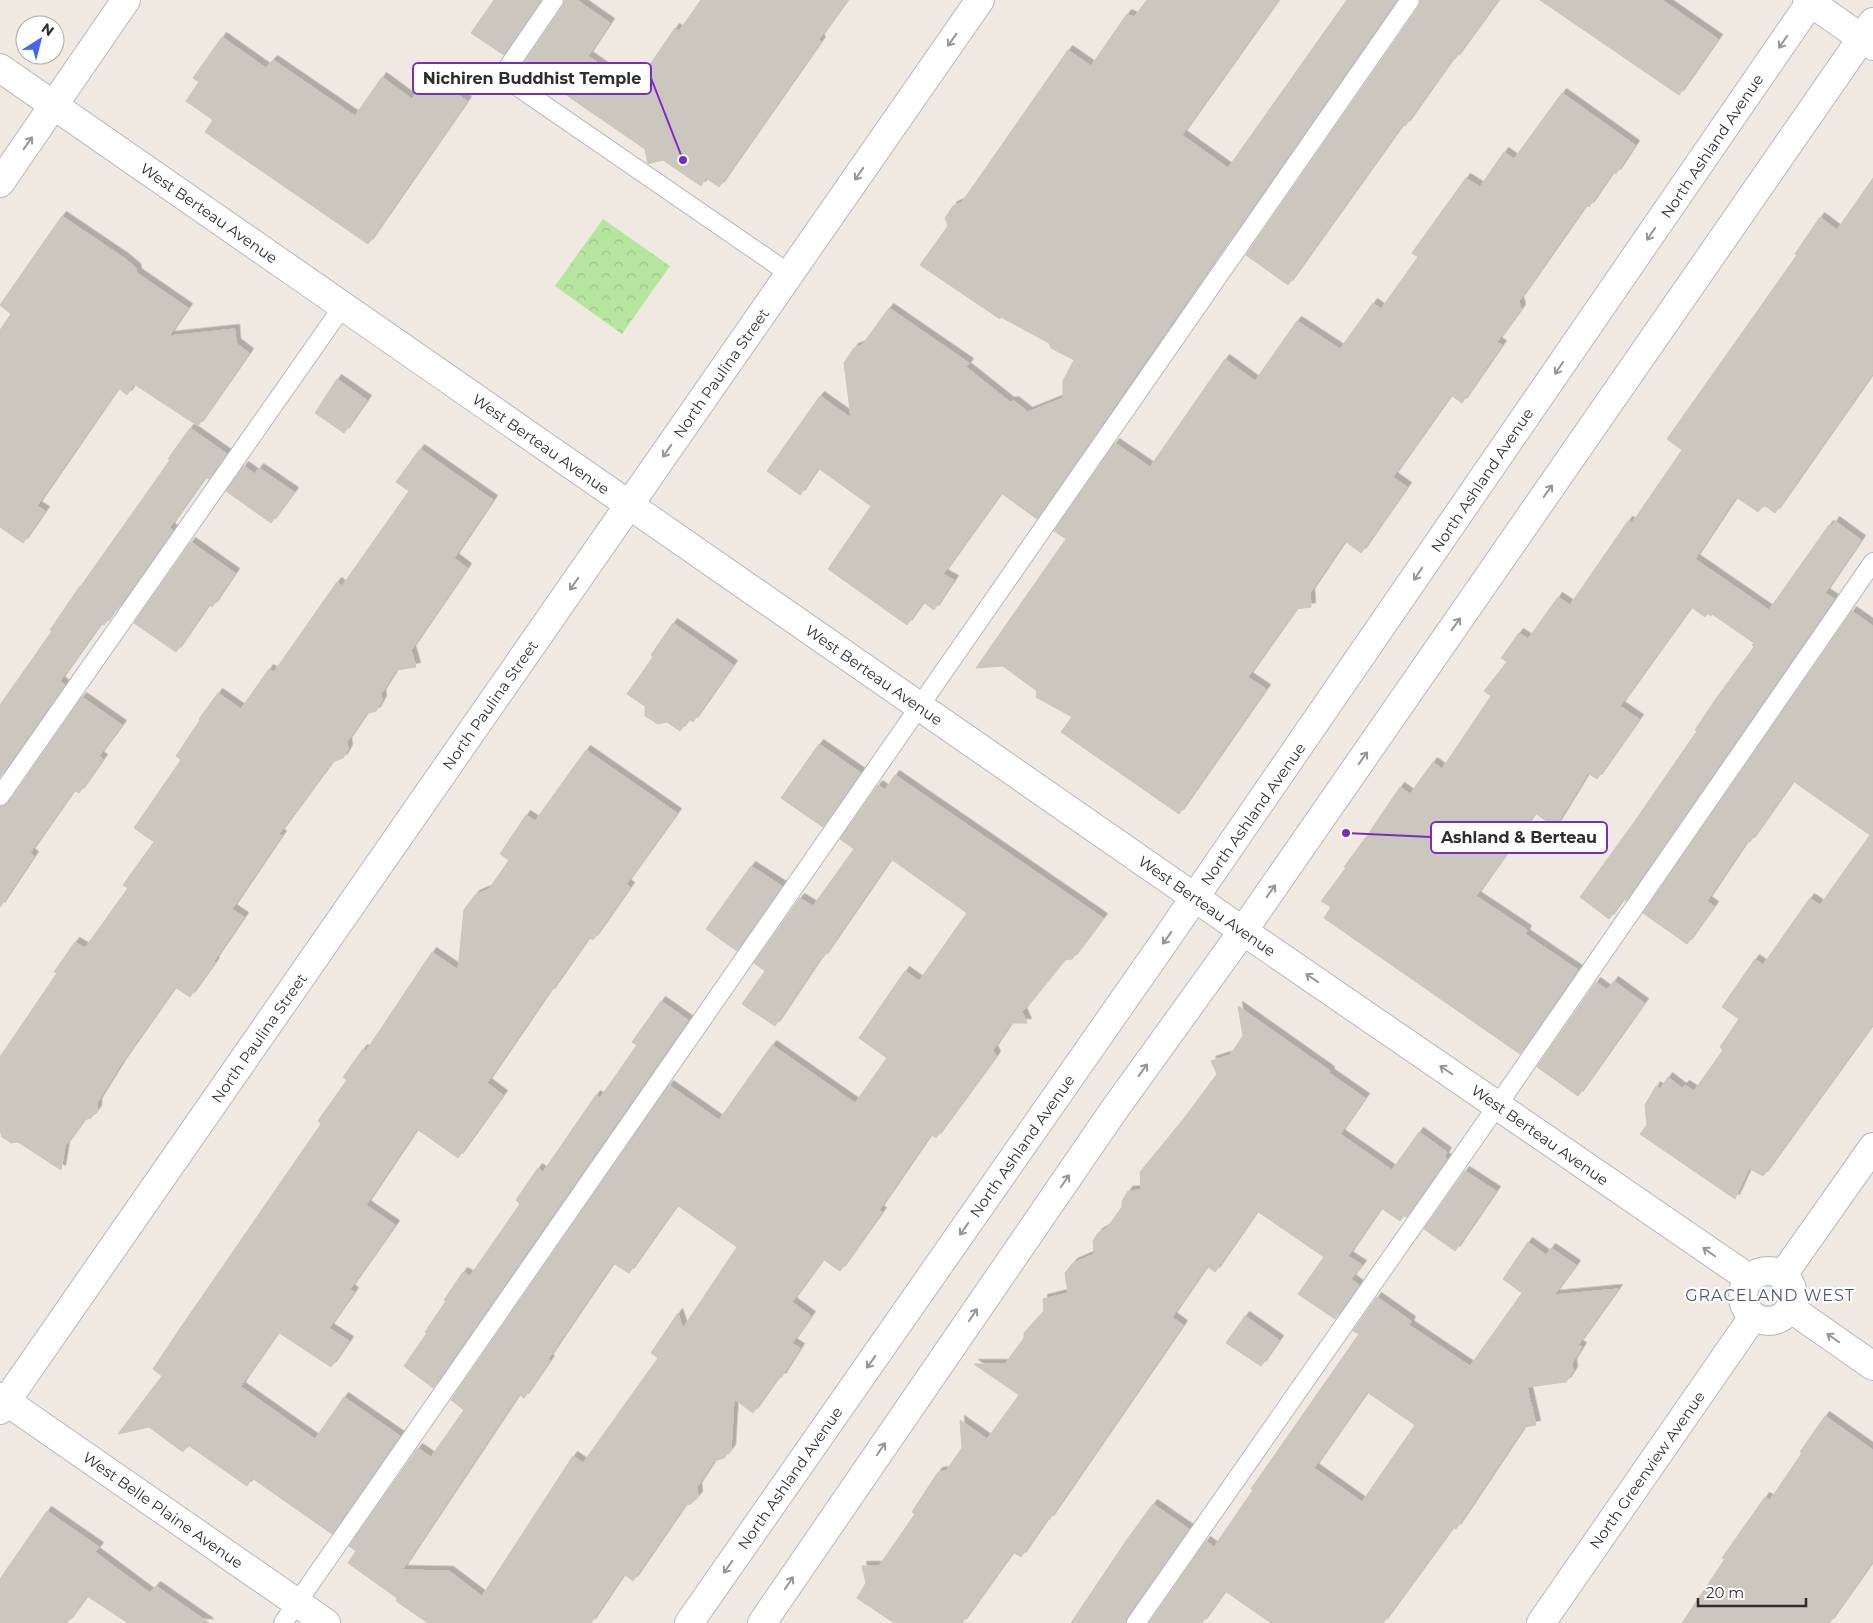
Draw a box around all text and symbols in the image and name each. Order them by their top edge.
north arrow [15,15,65,65]
text: N [38,19,58,40]
one-way arrow [947,33,957,47]
one-way arrow [1777,35,1788,49]
callout: Nichiren Buddhist Temple [413,63,651,94]
text: Nichiren Buddhist Temple [423,69,641,88]
street label: North Ashland Avenue [1657,70,1767,222]
one-way arrow [23,137,33,151]
street label: West Berteau Avenue [137,158,281,268]
one-way arrow [854,166,864,180]
one-way arrow [1646,227,1656,241]
street label: North Paulina Street [669,305,773,441]
one-way arrow [1554,361,1564,375]
street label: West Berteau Avenue [469,389,613,499]
street label: North Ashland Avenue [1427,404,1537,556]
one-way arrow [662,444,672,458]
one-way arrow [1543,484,1553,498]
one-way arrow [1413,567,1423,581]
one-way arrow [569,577,579,591]
one-way arrow [1451,617,1461,631]
street label: West Berteau Avenue [802,620,946,730]
street label: North Paulina Street [438,637,542,773]
street label: North Ashland Avenue [1196,739,1310,889]
one-way arrow [1358,751,1368,765]
callout: Ashland & Berteau [1431,822,1607,853]
text: Ashland & Berteau [1440,828,1597,847]
street label: West Berteau Avenue [1135,851,1279,961]
one-way arrow [1266,885,1276,899]
one-way arrow [1162,931,1172,945]
street label: North Paulina Street [207,970,311,1106]
one-way arrow [1305,973,1319,983]
one-way arrow [1138,1063,1148,1077]
one-way arrow [1439,1065,1453,1075]
street label: North Ashland Avenue [965,1071,1079,1221]
street label: West Berteau Avenue [1468,1080,1612,1190]
one-way arrow [1060,1174,1070,1188]
one-way arrow [959,1222,969,1236]
one-way arrow [1702,1247,1716,1257]
district label: GRACELAND WEST [1685,1286,1855,1305]
one-way arrow [968,1308,978,1322]
one-way arrow [1826,1333,1840,1343]
one-way arrow [866,1355,876,1369]
street label: North Greenview Avenue [1585,1387,1709,1553]
street label: North Ashland Avenue [733,1403,847,1553]
one-way arrow [876,1442,886,1456]
street label: West Belle Plaine Avenue [79,1447,247,1573]
one-way arrow [723,1560,733,1574]
one-way arrow [784,1576,794,1590]
scale bar [1698,1576,1806,1608]
text: 20 m [1706,1583,1744,1602]

